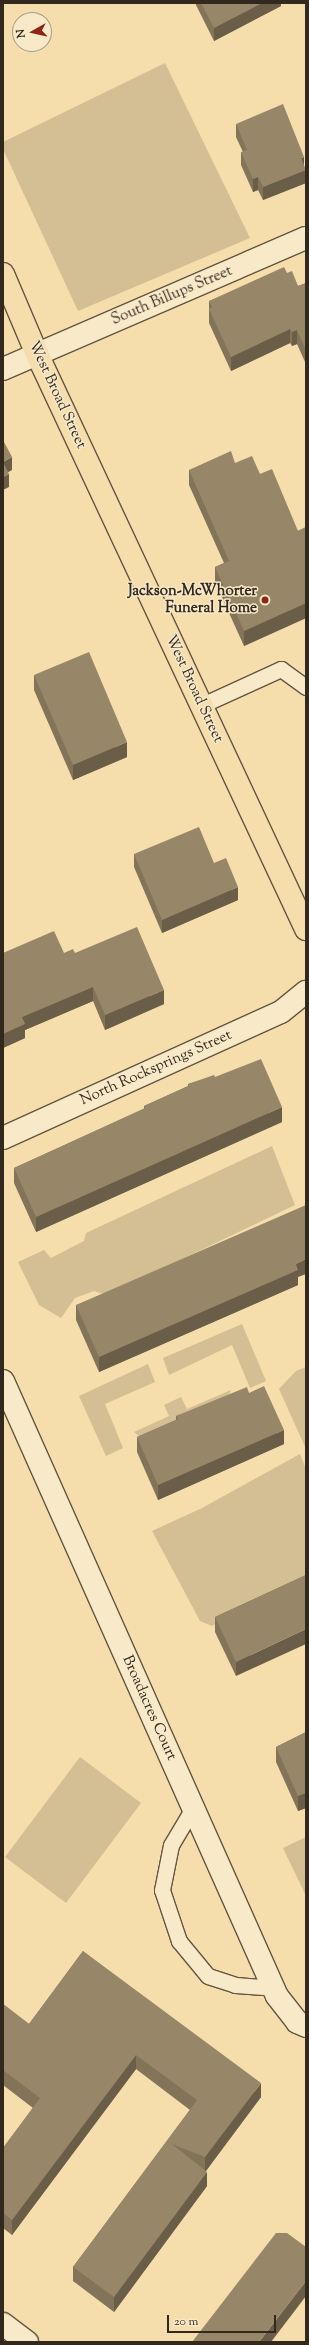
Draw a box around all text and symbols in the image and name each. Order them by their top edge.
north arrow [12,12,52,52]
text: N [13,28,30,39]
street label: South Billups Street [109,262,235,330]
street label: West Broad Street [24,338,90,452]
place label: Jackson-McWhorter Funeral Home [128,582,257,617]
marker: Jackson-McWhorter Funeral Home [260,595,270,605]
street label: West Broad Street [161,632,227,746]
street label: North Rocksprings Street [77,1026,235,1110]
street label: Broadacres Court [118,1653,180,1763]
scale bar [169,2307,278,2333]
text: 20 m [174,2313,198,2331]

